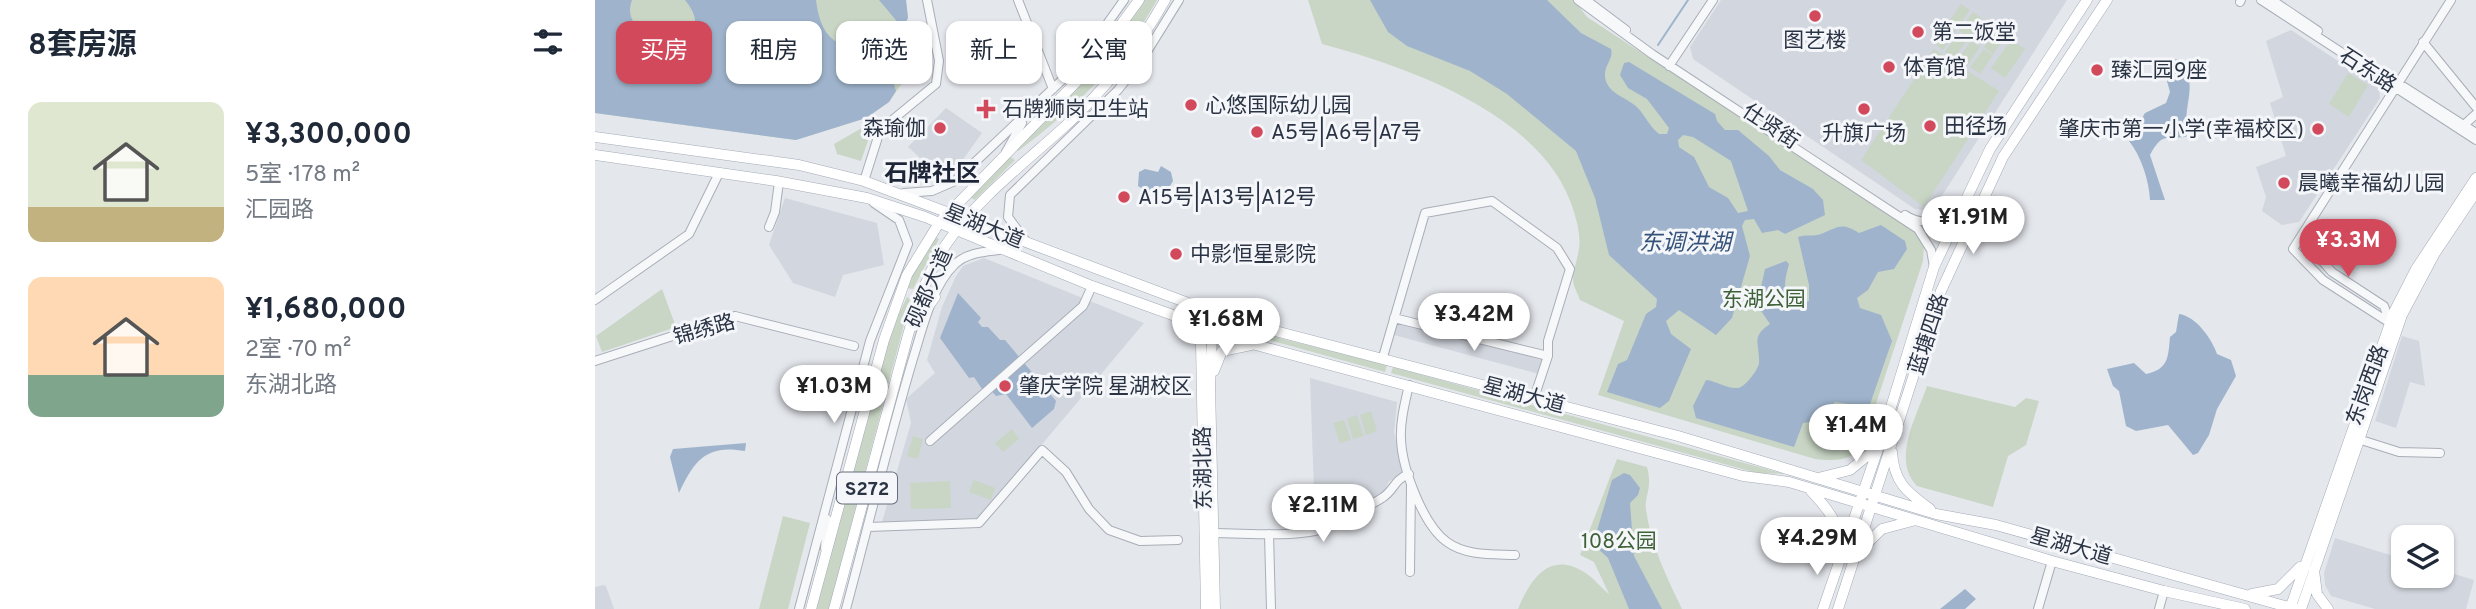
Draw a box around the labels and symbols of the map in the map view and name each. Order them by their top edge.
marker: 图艺楼 [1807,8,1823,24]
place label: 第二饭堂 [1932,20,2016,47]
marker: 第二饭堂 [1910,24,1926,40]
place label: 图艺楼 [1784,28,1847,55]
street label: 石东路 [2333,43,2401,100]
place label: 体育馆 [1903,55,1966,82]
place label: 臻汇园9座 [2111,58,2208,85]
marker: 体育馆 [1881,59,1897,75]
marker: 臻汇园9座 [2089,62,2105,78]
place label: 心悠国际幼儿园 [1205,93,1352,120]
place label: 石牌狮岗卫生站 [1002,97,1149,124]
marker: 心悠国际幼儿园 [1183,97,1199,113]
street label: 仕贤街 [1736,98,1804,156]
marker: 石牌狮岗卫生站 [976,99,996,119]
marker: 升旗广场 [1856,101,1872,117]
place label: 田径场 [1944,114,2007,141]
place label: 森瑜伽 [863,116,926,143]
place label: A5号|A6号|A7号 [1271,116,1422,147]
place label: 肇庆市第一小学(幸福校区) [2059,117,2304,144]
marker: 田径场 [1922,118,1938,134]
marker: 森瑜伽 [932,120,948,136]
place label: 升旗广场 [1822,121,1906,148]
marker: 肇庆市第一小学(幸福校区) [2310,121,2326,137]
marker: A5号|A6号|A7号 [1249,124,1265,140]
district label: 石牌社区 [884,160,980,190]
place label: 晨曦幸福幼儿园 [2298,171,2445,198]
marker: 晨曦幸福幼儿园 [2276,175,2292,191]
place label: A15号|A13号|A12号 [1138,181,1317,212]
marker: A15号|A13号|A12号 [1116,189,1132,205]
pin: ¥1.91M [1916,196,2030,256]
street label: 星湖大道 [939,199,1027,256]
pin: ¥3.3M [2299,219,2397,279]
water label: 东调洪湖 [1639,230,1734,259]
place label: 中影恒星影院 [1190,242,1316,269]
street label: 砚都大道 [901,245,960,332]
marker: 中影恒星影院 [1168,246,1184,262]
park label: 东湖公园 [1722,287,1806,314]
street label: 蓝塘四路 [1904,290,1955,379]
pin: ¥3.42M [1417,294,1531,353]
pin: ¥1.68M [1169,298,1283,358]
street label: 锦绣路 [670,309,738,352]
street label: 东岗西路 [2341,341,2395,430]
pin: ¥1.03M [777,366,891,425]
street label: 星湖大道 [1480,373,1568,420]
place label: 肇庆学院 星湖校区 [1019,374,1192,401]
marker: 肇庆学院 星湖校区 [997,378,1013,394]
pin: ¥1.4M [1807,405,1905,464]
street label: 东湖北路 [1190,426,1219,510]
road number: S272 [837,472,897,503]
pin: ¥2.11M [1266,484,1380,544]
pin: ¥4.29M [1760,518,1874,577]
street label: 星湖大道 [2026,523,2115,572]
park label: 108公园 [1581,529,1657,556]

